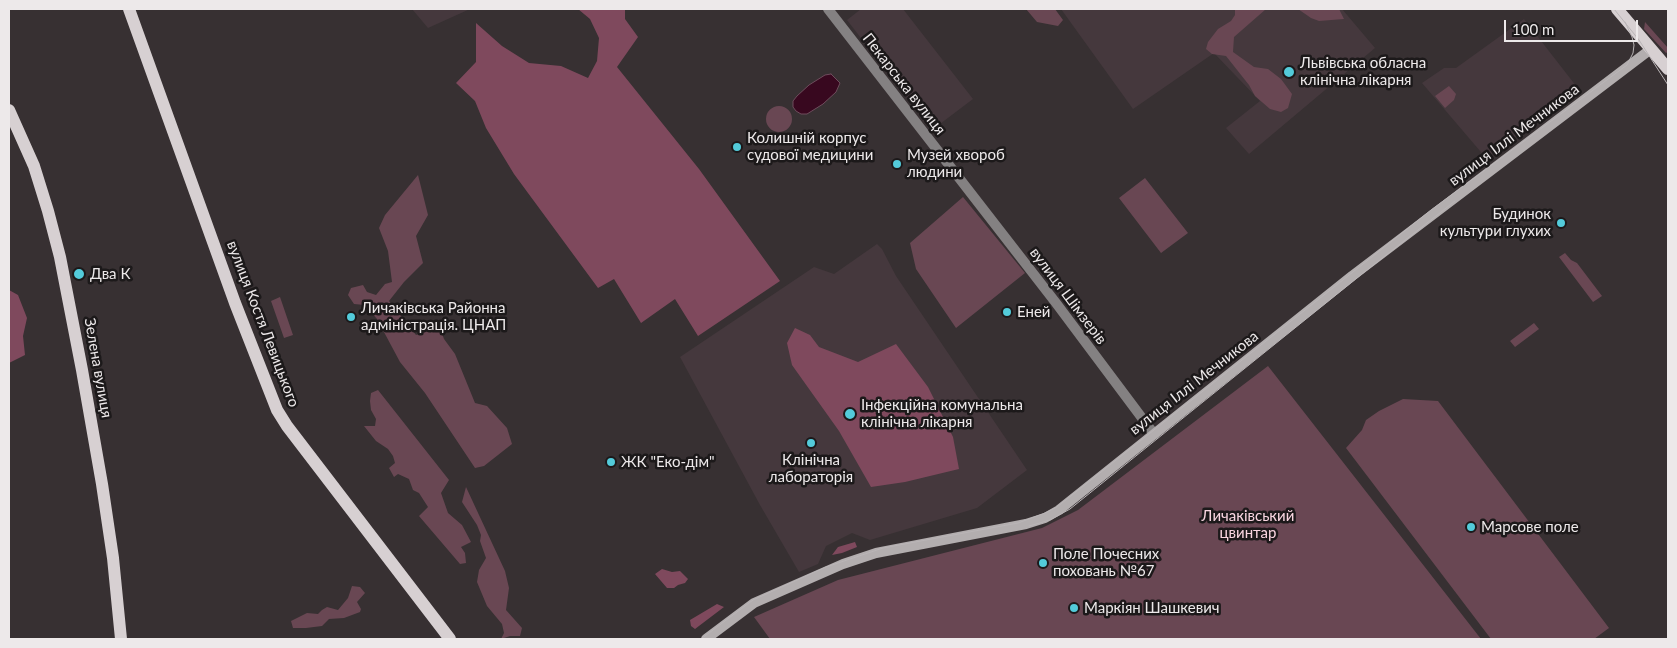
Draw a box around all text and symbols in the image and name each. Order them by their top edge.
scale bar [1507,10,1641,42]
text: 100 m [1512,20,1554,38]
street label: Пекарська вулиця [859,30,949,138]
place label: Львівська обласна клінічна лікарня [1300,54,1426,89]
marker: Львівська обласна клінічна лікарня [1282,65,1296,79]
street label: вулиця Іллі Мечникова [1445,80,1583,190]
place label: Колишній корпус судової медицини [747,129,873,164]
marker: Колишній корпус судової медицини [731,141,743,153]
place label: Музей хвороб людини [907,146,1005,181]
marker: Музей хвороб людини [891,158,903,170]
place label: Будинок культури глухих [1440,205,1551,240]
marker: Будинок культури глухих [1555,217,1567,229]
street label: вулиця Костя Левицького [223,238,303,410]
street label: вулиця Шімзерів [1026,244,1110,348]
place label: Два К [90,265,130,283]
marker: Два К [72,267,86,281]
place label: Личаківська Районна адміністрація. ЦНАП [361,299,506,334]
place label: Еней [1017,303,1050,321]
marker: Еней [1001,306,1013,318]
marker: Личаківська Районна адміністрація. ЦНАП [345,311,357,323]
street label: Зелена вулиця [80,317,116,419]
street label: вулиця Іллі Мечникова [1126,327,1262,439]
place label: Інфекційна комунальна клінічна лікарня [861,396,1023,431]
marker: Інфекційна комунальна клінічна лікарня [843,407,857,421]
marker: Клінічна лабораторія [805,437,817,449]
place label: Клінічна лабораторія [769,451,853,486]
place label: ЖК "Еко-дім" [621,453,715,471]
marker: ЖК "Еко-дім" [605,456,617,468]
park label: Личаківський цвинтар [1202,507,1294,542]
place label: Марсове поле [1481,518,1579,536]
marker: Марсове поле [1465,521,1477,533]
place label: Поле Почесних поховань №67 [1053,545,1159,580]
marker: Поле Почесних поховань №67 [1037,557,1049,569]
place label: Маркіян Шашкевич [1084,599,1220,617]
marker: Маркіян Шашкевич [1068,602,1080,614]

